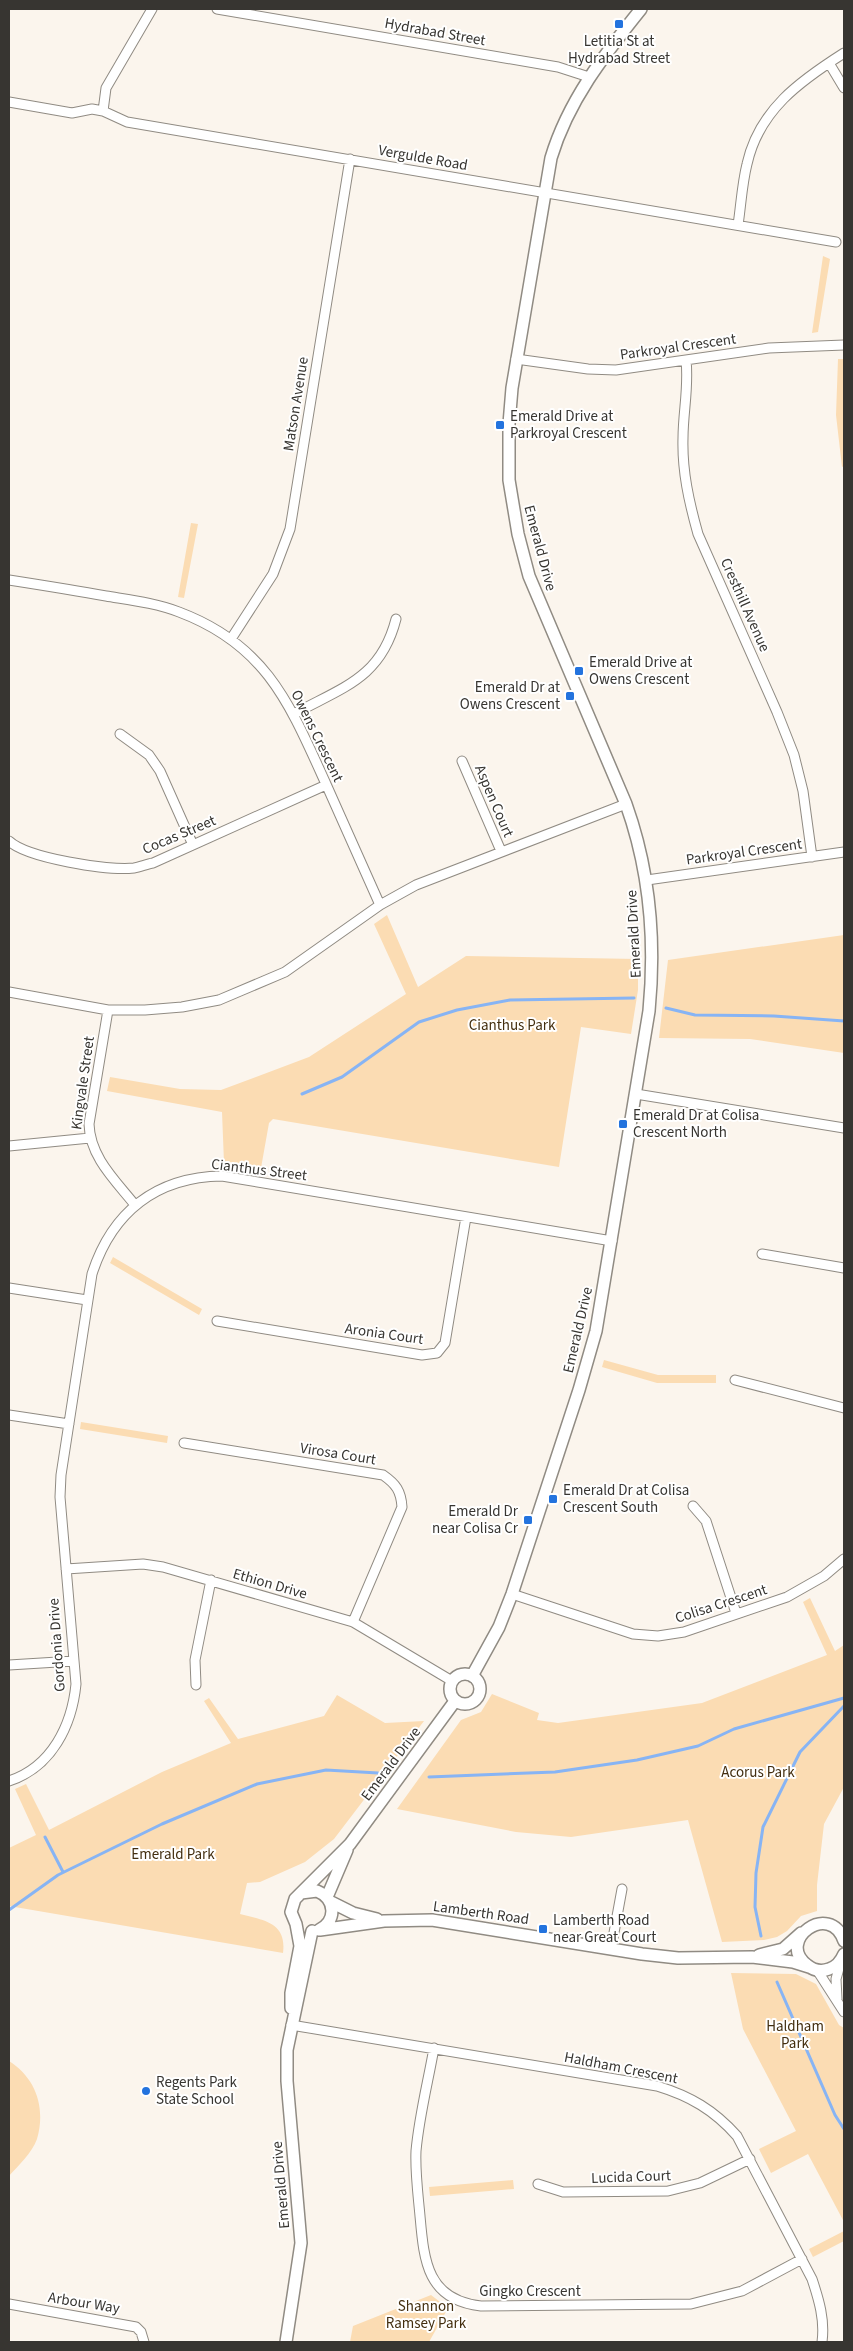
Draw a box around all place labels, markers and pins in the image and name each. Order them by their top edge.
marker: Letitia St at Hydrabad Street [613,18,625,30]
place label: Letitia St at Hydrabad Street [568,31,670,69]
place label: Emerald Drive at Parkroyal Crescent [510,406,627,444]
marker: Emerald Drive at Parkroyal Crescent [494,419,506,431]
place label: Emerald Drive at Owens Crescent [589,652,692,690]
marker: Emerald Drive at Owens Crescent [573,665,585,677]
place label: Emerald Dr at Owens Crescent [460,677,560,715]
marker: Emerald Dr at Owens Crescent [564,690,576,702]
place label: Emerald Dr at Colisa Crescent North [633,1105,759,1143]
marker: Emerald Dr at Colisa Crescent North [617,1118,629,1130]
place label: Emerald Dr at Colisa Crescent South [563,1480,689,1518]
marker: Emerald Dr at Colisa Crescent South [547,1493,559,1505]
place label: Emerald Dr near Colisa Cr [432,1501,519,1539]
marker: Emerald Dr near Colisa Cr [522,1514,534,1526]
place label: Lamberth Road near Great Court [553,1910,656,1948]
marker: Lamberth Road near Great Court [537,1923,549,1935]
place label: Regents Park State School [156,2072,237,2110]
marker: Regents Park State School [140,2085,152,2097]

